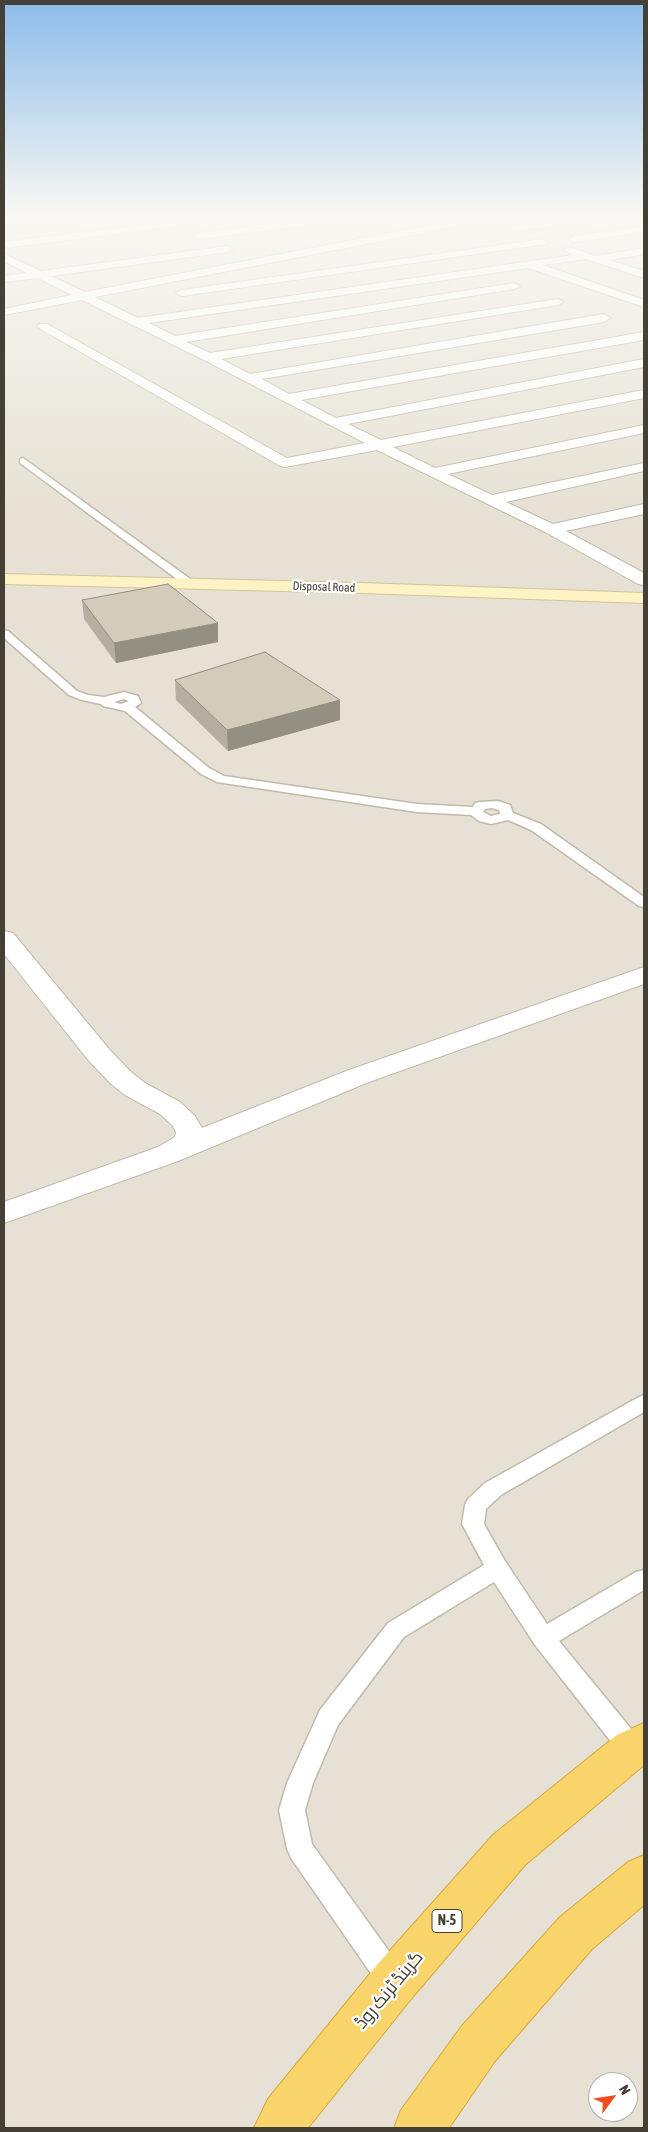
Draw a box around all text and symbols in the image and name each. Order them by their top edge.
street label: Disposal Road [292,579,356,595]
road number: N-5 [432,1910,462,1932]
street label: گرینڈ ٹرنک روڈ [350,1947,428,2033]
north arrow [588,2072,638,2122]
text: N [616,2082,634,2097]

